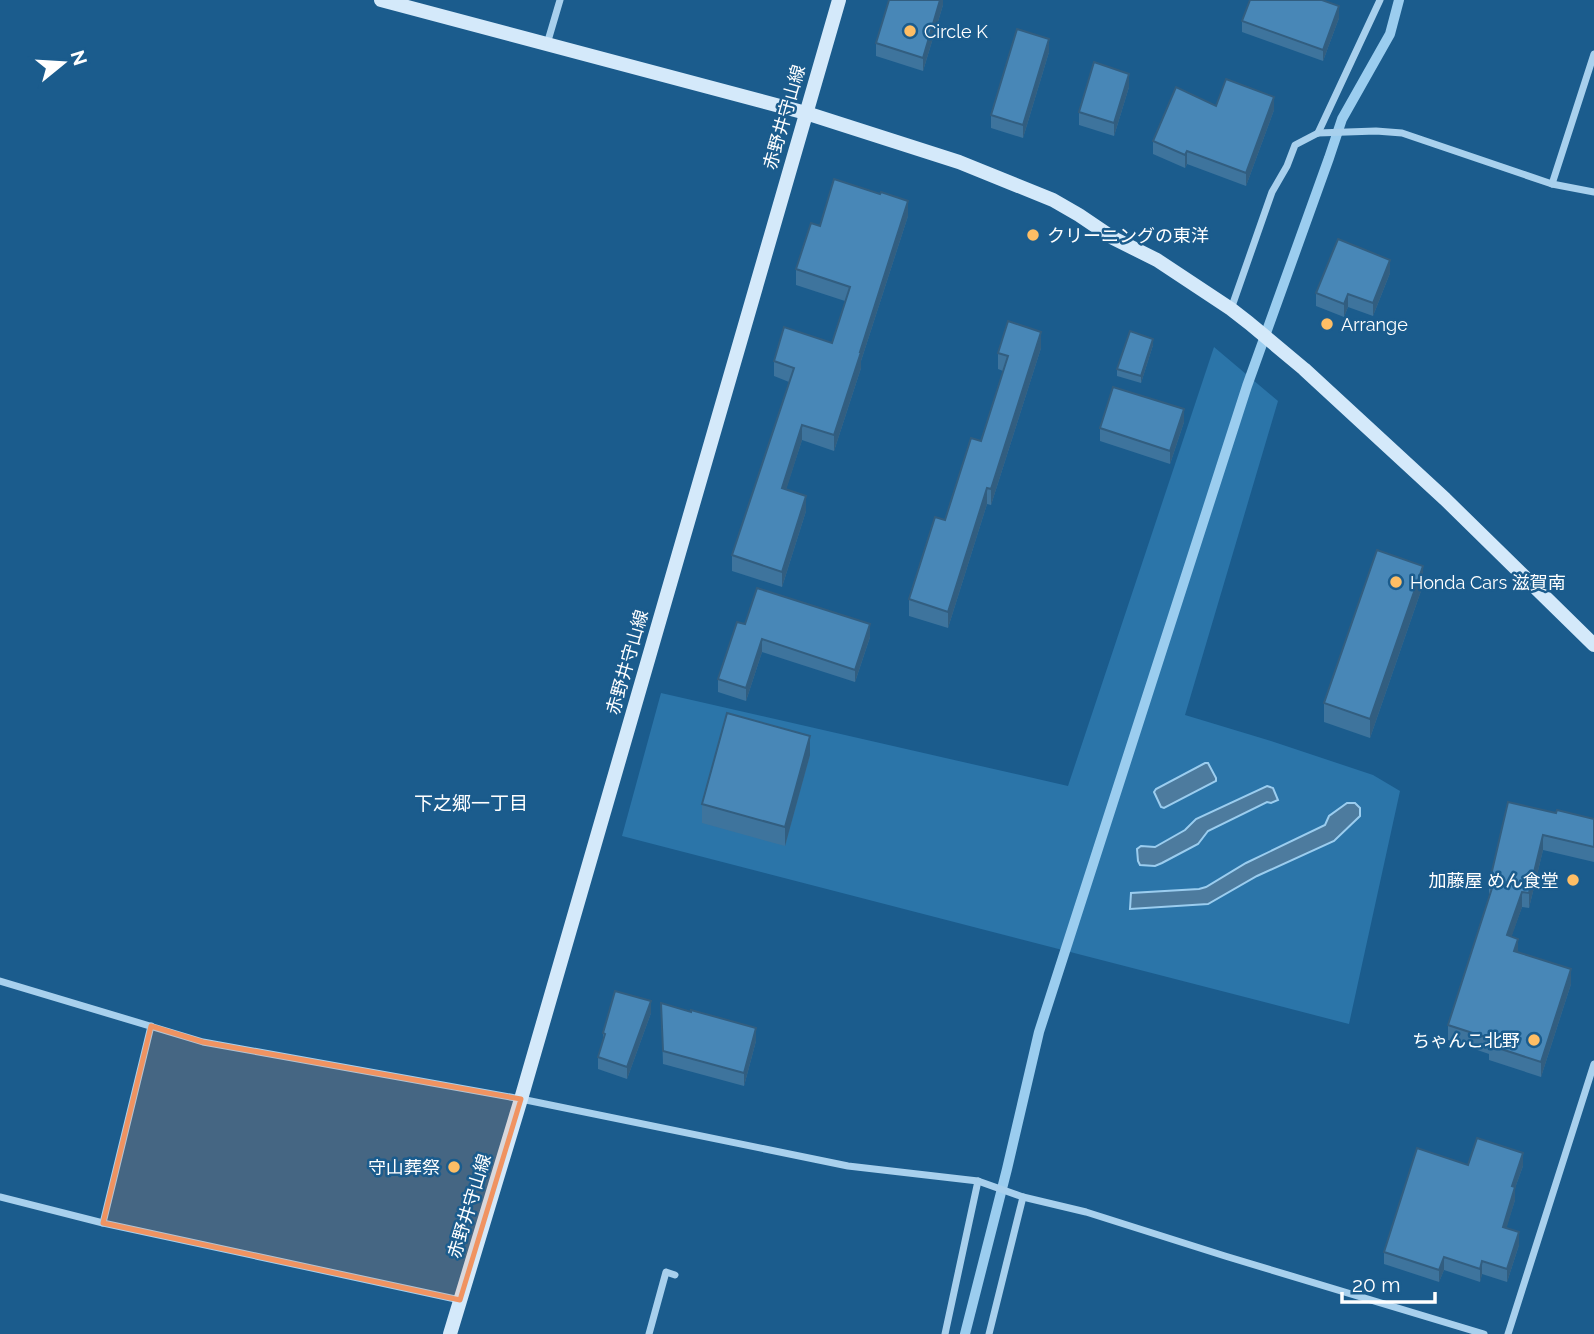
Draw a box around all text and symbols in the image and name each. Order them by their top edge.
place label: Circle K [924,21,988,42]
marker: Circle K [902,23,918,39]
north arrow [28,28,98,98]
text: N [66,47,92,68]
street label: 赤野井守山線 [759,62,809,172]
place label: クリーニングの東洋 [1047,225,1209,246]
marker: クリーニングの東洋 [1025,227,1041,243]
place label: Arrange [1341,314,1408,335]
marker: Arrange [1319,316,1335,332]
place label: Honda Cars 滋賀南 [1410,572,1566,593]
marker: Honda Cars 滋賀南 [1388,574,1404,590]
street label: 赤野井守山線 [602,607,652,717]
district label: 下之郷一丁目 [414,792,528,814]
place label: 加藤屋 めん食堂 [1428,870,1559,891]
marker: 加藤屋 めん食堂 [1565,872,1581,888]
place label: ちゃんこ北野 [1412,1030,1520,1051]
marker: ちゃんこ北野 [1526,1032,1542,1048]
street label: 赤野井守山線 [443,1151,495,1261]
place label: 守山葬祭 [368,1157,440,1178]
marker: 守山葬祭 [446,1159,462,1175]
scale bar [1342,1260,1435,1304]
text: 20 m [1352,1272,1400,1297]

